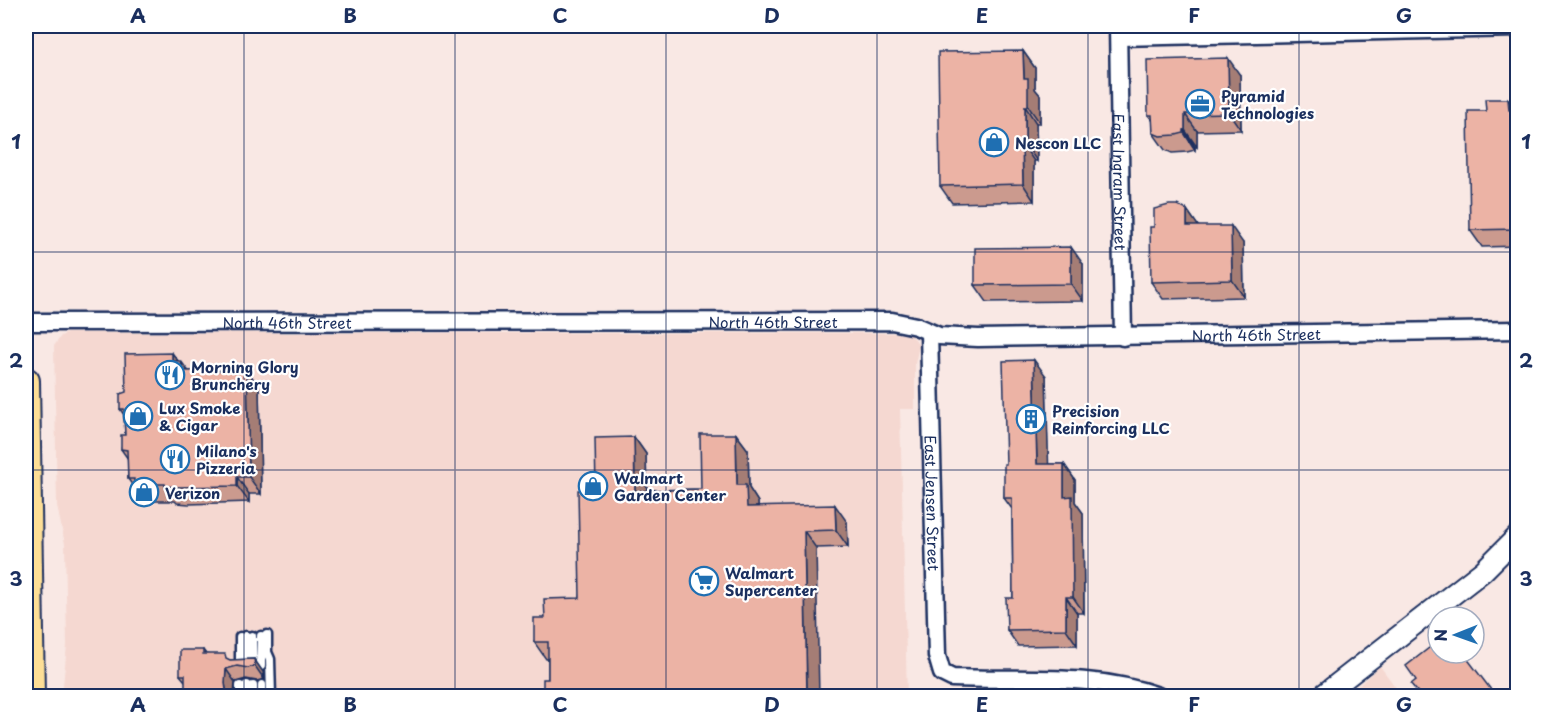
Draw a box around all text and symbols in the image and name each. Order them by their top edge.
text: A [130,0,146,30]
text: B [343,0,357,30]
text: C [552,0,568,30]
text: D [764,0,780,30]
text: E [976,0,988,30]
text: F [1188,0,1200,30]
text: G [1396,0,1412,30]
place label: Pyramid Technologies [1221,84,1314,124]
office icon: Pyramid Technologies [1184,88,1216,120]
street label: East Ingram Street [1108,113,1133,251]
text: 1 [11,126,21,156]
shop icon: Nescon LLC [978,126,1010,158]
text: 1 [1521,126,1531,156]
place label: Nescon LLC [1015,131,1101,154]
street label: North 46th Street [222,310,352,333]
street label: North 46th Street [708,310,838,333]
street label: North 46th Street [1192,321,1321,346]
text: 2 [9,345,23,375]
text: 2 [1519,345,1533,375]
place label: Morning Glory Brunchery [191,355,298,395]
restaurant icon: Morning Glory Brunchery [154,359,186,391]
place label: Lux Smoke & Cigar [159,396,240,436]
place label: Precision Reinforcing LLC [1052,399,1170,439]
shop icon: Lux Smoke & Cigar [122,400,154,432]
building icon: Precision Reinforcing LLC [1015,403,1047,435]
street label: East Jensen Street [920,435,946,571]
place label: Milano's Pizzeria [196,439,257,479]
restaurant icon: Milano's Pizzeria [159,443,191,475]
place label: Walmart Garden Center [614,466,727,506]
shop icon: Walmart Garden Center [577,470,609,502]
shop icon: Verizon [128,476,160,508]
place label: Verizon [165,481,220,504]
place label: Walmart Supercenter [725,561,817,601]
text: 3 [9,563,23,593]
text: 3 [1519,563,1533,593]
supermarket icon: Walmart Supercenter [688,565,720,597]
north arrow [1426,605,1486,665]
text: N [1428,629,1452,642]
text: A [130,689,146,719]
text: B [343,689,357,719]
text: C [552,689,568,719]
text: D [764,689,780,719]
text: E [976,689,988,719]
text: F [1188,689,1200,719]
text: G [1396,689,1412,719]

